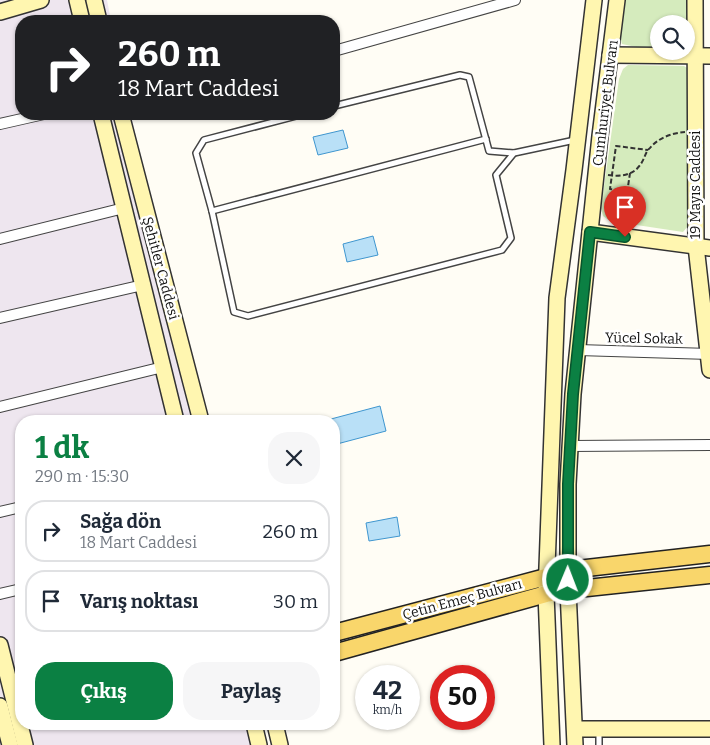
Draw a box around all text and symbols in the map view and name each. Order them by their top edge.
map controls [650,15,695,60]
button: search [650,15,695,60]
text: 260 m [118,33,220,75]
icon: right [35,35,100,100]
street label: Cumhuriyet Bulvarı [589,39,622,167]
text: 18 Mart Caddesi [118,75,279,102]
street label: 19 Mayıs Caddesi [687,131,704,239]
pin [604,186,646,237]
icon: arrive [611,193,639,221]
street label: Şehitler Caddesi [139,215,182,321]
street label: Yücel Sokak [605,329,683,348]
text: 1 dk [35,430,89,466]
button: close [268,432,320,484]
text: 290 m · 15:30 [35,467,129,486]
text: Sağa dön [80,510,161,533]
icon: right [37,517,65,545]
text: 260 m [262,520,318,543]
text: 18 Mart Caddesi [80,533,197,552]
position arrow [541,553,593,605]
street label: Çetin Emeç Bulvarı [401,575,524,624]
icon: arrive [37,587,65,615]
text: Varış noktası [80,590,198,613]
text: 30 m [273,590,318,613]
button: Çıkış [35,662,173,720]
button: Paylaş [183,662,320,720]
speed limit sign: 50 [430,665,495,730]
text: 42 [373,676,402,706]
text: km/h [373,703,402,717]

